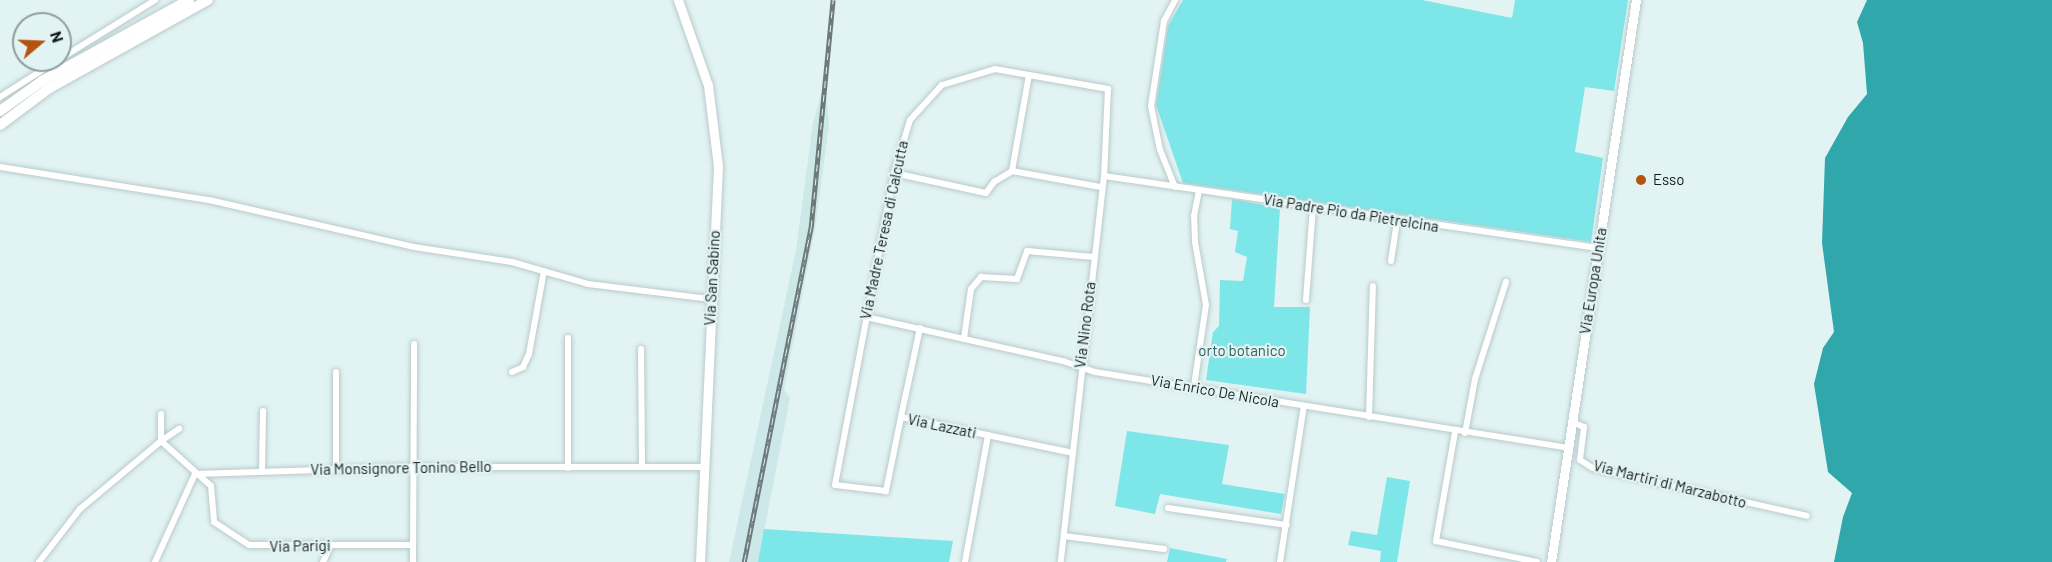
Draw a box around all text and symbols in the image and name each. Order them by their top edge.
north arrow [12,12,72,72]
text: N [47,28,68,45]
street label: Via Madre Teresa di Calcutta [856,139,912,321]
place label: Esso [1653,171,1684,189]
marker: Esso [1634,173,1648,187]
street label: Via Padre Pio da Pietrelcina [1262,190,1440,236]
street label: Via Europa Unita [1576,226,1610,336]
street label: Via San Sabino [701,230,723,326]
street label: Via Nino Rota [1071,281,1099,369]
park label: orto botanico [1198,342,1286,360]
street label: Via Enrico De Nicola [1149,371,1281,411]
street label: Via Lazzati [906,410,978,442]
street label: Via Martiri di Marzabotto [1592,456,1748,512]
street label: Via Monsignore Tonino Bello [310,457,492,479]
street label: Via Parigi [269,536,331,556]

